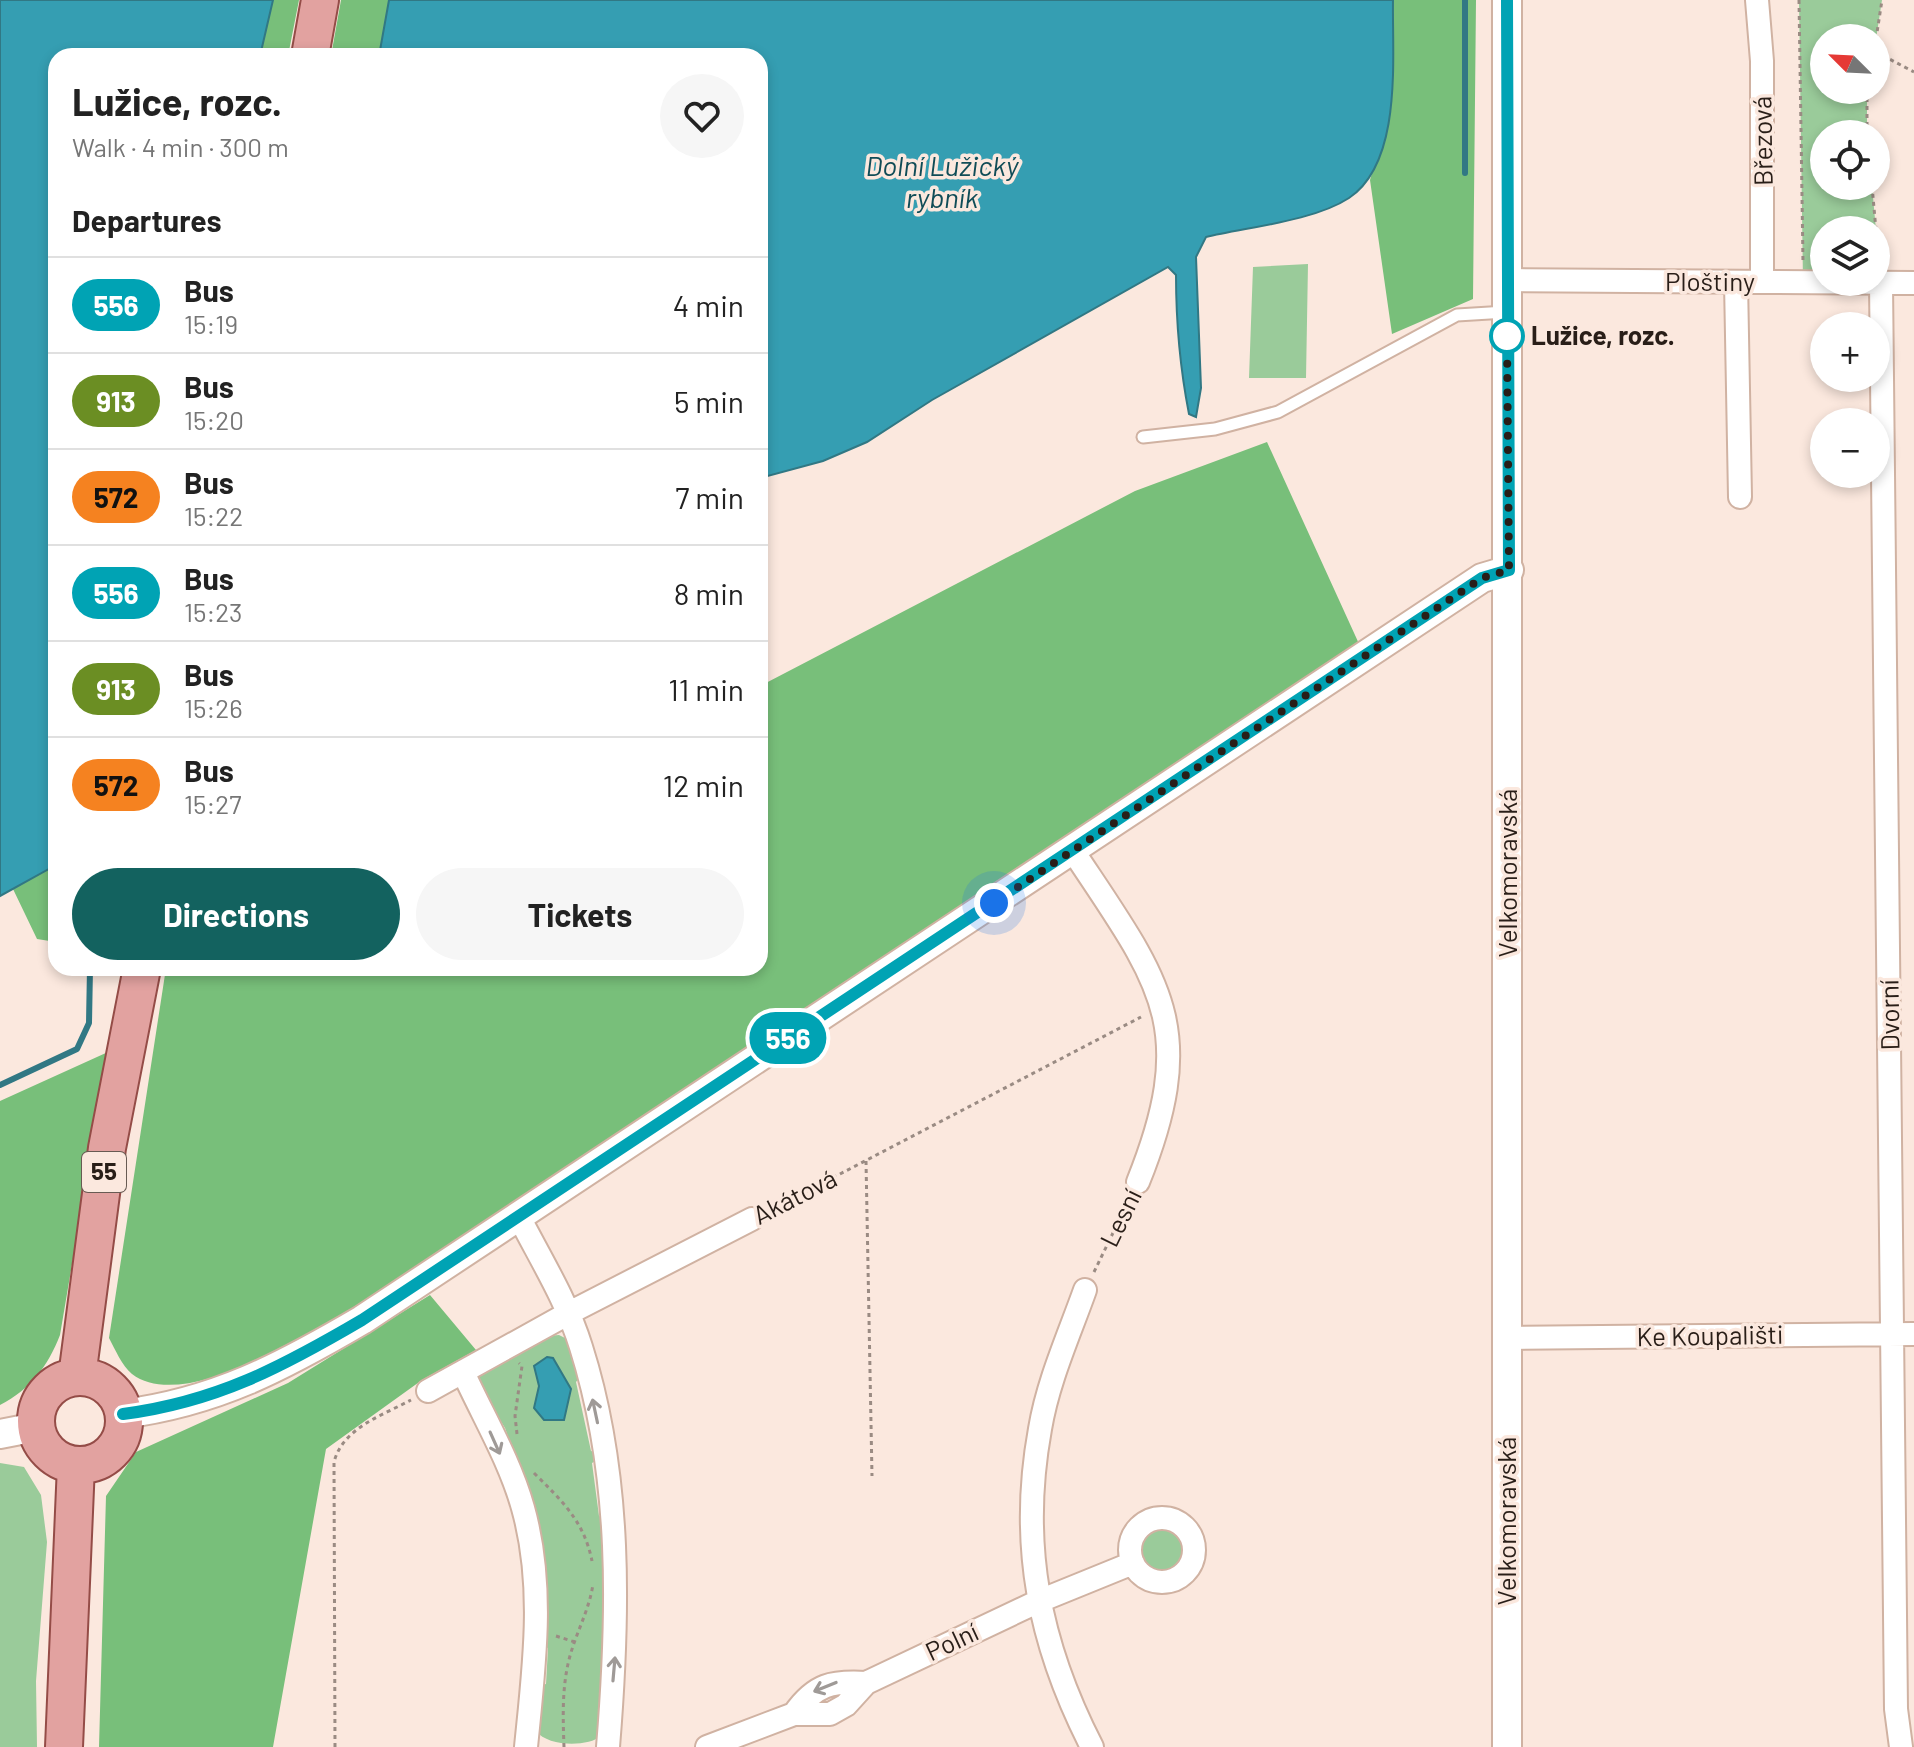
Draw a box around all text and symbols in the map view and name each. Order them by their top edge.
north arrow [1810,24,1890,104]
map controls [1810,24,1890,488]
button: heart [660,74,744,158]
text: Lužice, rozc. [72,78,282,124]
street label: Březová [1745,96,1778,186]
button: locate [1810,120,1890,200]
text: Walk · 4 min · 300 m [72,131,289,162]
water label: Dolní Lužický rybník [866,148,1020,214]
text: Departures [72,202,222,238]
button: layers [1810,216,1890,296]
street label: Ploštiny [1665,265,1755,296]
text: Bus [184,272,234,308]
text: 4 min [673,287,744,323]
text: 556 [93,288,139,322]
text: 15:19 [184,308,238,339]
button: + [1810,312,1890,392]
marker: Lužice, rozc. [1490,319,1524,353]
place label: Lužice, rozc. [1531,319,1675,350]
text: Bus [184,368,234,404]
text: 5 min [674,383,744,419]
text: 913 [96,384,136,418]
text: 15:20 [184,404,244,435]
button: − [1810,408,1890,488]
text: Bus [184,464,234,500]
text: 7 min [675,479,744,515]
text: 572 [94,480,138,514]
text: 15:22 [184,500,243,531]
text: Bus [184,560,234,596]
text: 8 min [674,575,744,611]
text: 556 [93,576,139,610]
text: 15:23 [184,596,242,627]
text: Bus [184,656,234,692]
text: 11 min [668,671,744,707]
text: 913 [96,672,136,706]
text: 15:26 [184,692,243,723]
text: Bus [184,752,234,788]
text: 12 min [663,767,744,803]
text: 572 [94,768,138,802]
text: 15:27 [184,788,242,819]
street label: Velkomoravská [1491,789,1522,957]
button: Directions [72,868,400,960]
button: Tickets [416,868,744,960]
your location [974,883,1014,923]
street label: Dvorní [1872,979,1905,1051]
line badge: 556 [742,1012,834,1064]
text: 556 [765,1021,811,1055]
road number: 55 [82,1152,126,1192]
street label: Akátová [747,1161,841,1230]
street label: Lesní [1092,1183,1147,1251]
street label: Ke Koupališti [1636,1318,1784,1351]
one-way arrow [587,1399,602,1424]
one-way arrow [488,1431,503,1455]
street label: Velkomoravská [1490,1437,1521,1605]
street label: Polní [920,1615,983,1666]
one-way arrow [607,1656,622,1683]
one-way arrow [813,1680,838,1695]

